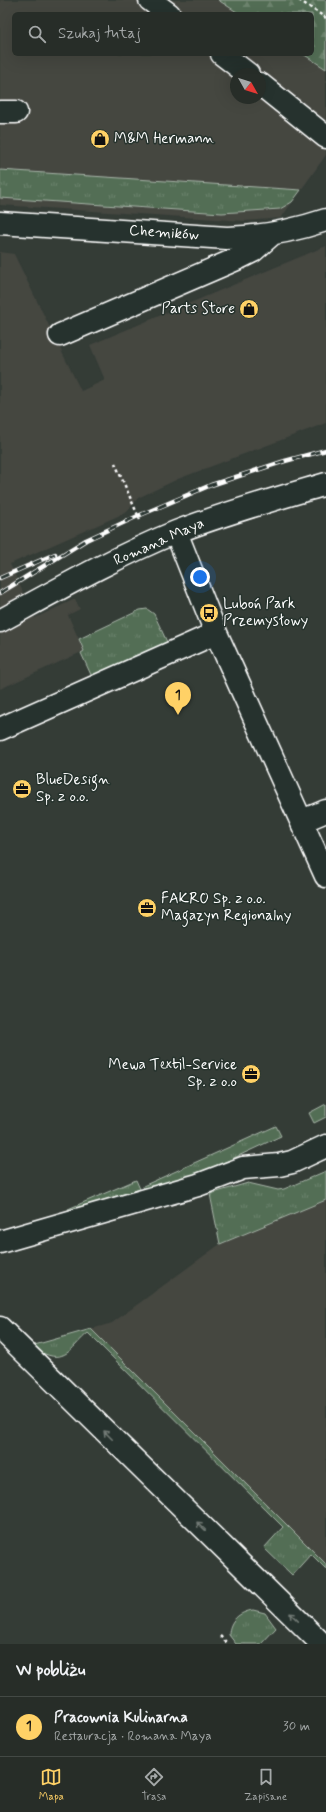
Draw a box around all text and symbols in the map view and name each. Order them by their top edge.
search box [12,12,314,56]
icon: search [26,23,48,45]
text: Szukaj tutaj [58,24,141,44]
north arrow [230,68,266,104]
shop icon: M&M Hermann [89,128,111,150]
place label: M&M Hermann [114,129,215,149]
street label: Chemików [128,221,200,245]
shop icon: Parts Store [238,298,260,320]
place label: Parts Store [161,299,235,319]
street label: Romana Maya [111,513,207,571]
your location [190,567,210,587]
place label: Luboń Park Przemysłowy [223,594,309,631]
bus stop icon: Luboń Park Przemysłowy [198,602,220,624]
pin: 1 [165,682,191,715]
place label: BlueDesign Sp. z o.o. [36,770,110,807]
office icon: BlueDesign Sp. z o.o. [11,778,33,800]
place label: FAKRO Sp. z o.o. Magazyn Regionalny [161,889,292,927]
office icon: FAKRO Sp. z o.o. Magazyn Regionalny [136,897,158,919]
place label: Mewa Textil-Service Sp. z o.o [108,1055,237,1092]
office icon: Mewa Textil-Service Sp. z o.o [240,1063,262,1085]
one-way arrow [103,1430,113,1440]
one-way arrow [196,1521,206,1531]
one-way arrow [289,1612,299,1622]
text: W pobliżu [16,1659,85,1681]
text: Pracownia Kulinarna [54,1708,188,1728]
text: 1 [26,1718,32,1735]
text: 30 m [283,1718,310,1735]
text: Restauracja · Romana Maya [54,1728,212,1745]
tab: Mapa [39,1766,64,1804]
tab: Trasa [142,1766,166,1804]
tab: Zapisane [244,1766,287,1804]

